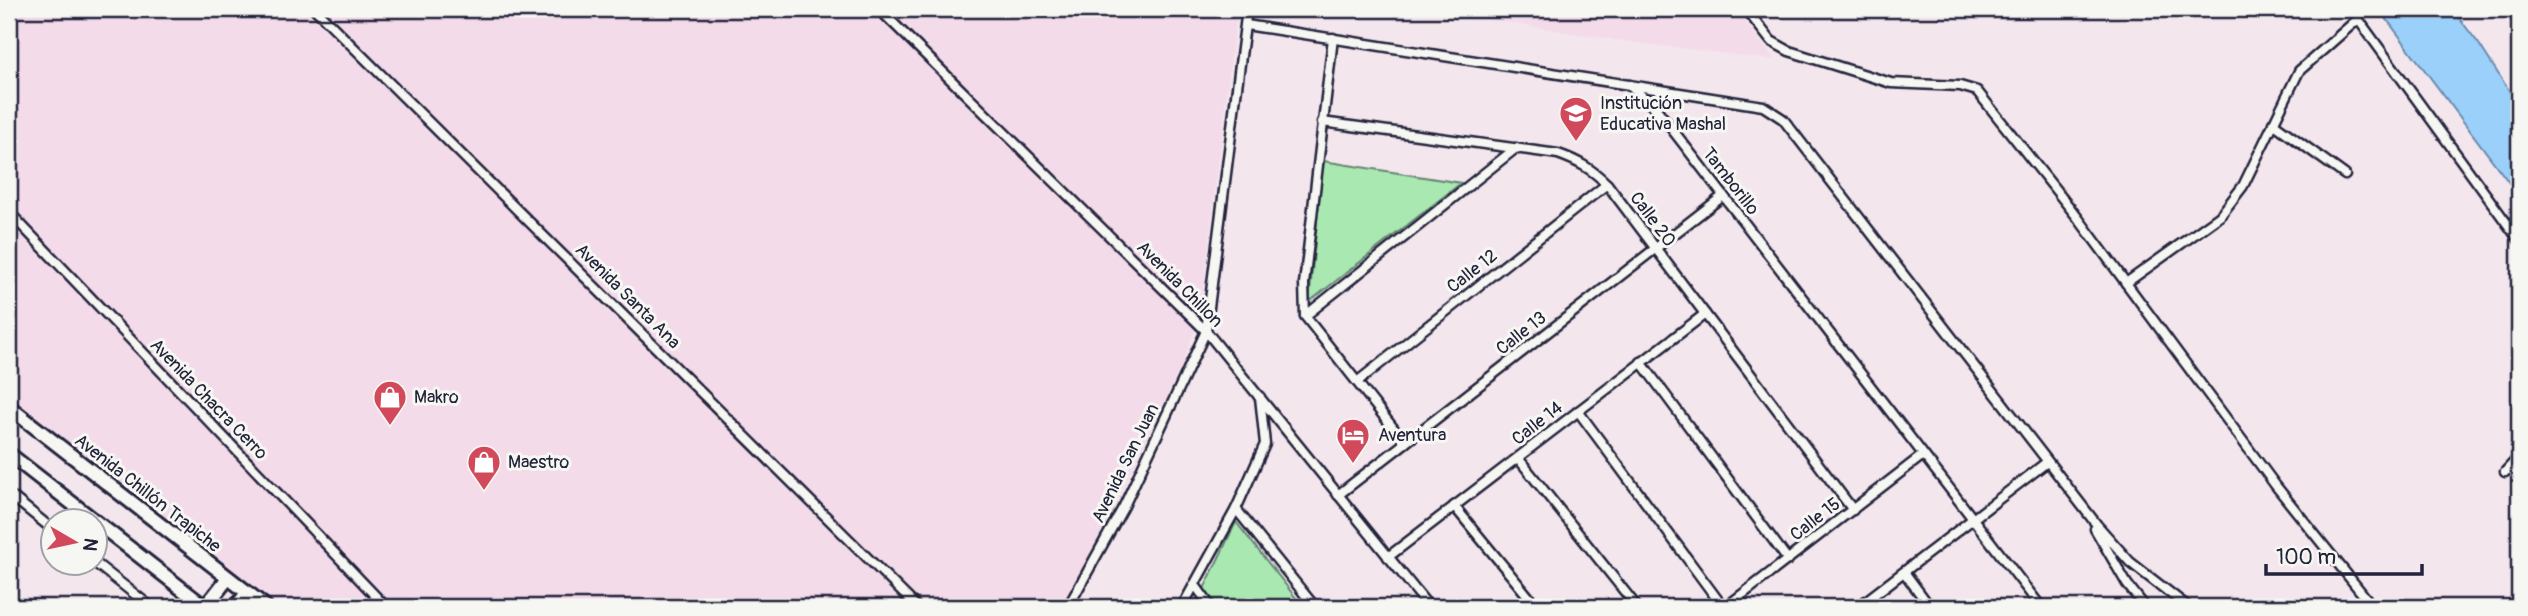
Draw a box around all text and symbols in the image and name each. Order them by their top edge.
place label: Institución Educativa Mashal [1600,92,1726,136]
school or university icon: Institución Educativa Mashal [1557,94,1595,143]
street label: Tamborillo [1697,143,1764,220]
street label: Calle 20 [1624,187,1681,251]
street label: Avenida Chillon [1132,236,1228,332]
street label: Avenida Santa Ana [570,239,685,354]
street label: Calle 12 [1442,244,1502,298]
street label: Calle 13 [1491,307,1551,360]
street label: Avenida Chacra Cerro [145,334,273,465]
shop icon: Makro [371,378,409,427]
place label: Makro [414,386,459,409]
street label: Calle 14 [1507,396,1568,450]
street label: Avenida San Juan [1087,400,1164,527]
hotel icon: Aventura [1334,416,1372,465]
place label: Aventura [1378,424,1446,447]
street label: Avenida Chillón Trapiche [70,429,226,558]
shop icon: Maestro [465,443,503,492]
place label: Maestro [508,451,570,474]
street label: Calle 15 [1786,493,1845,546]
north arrow [38,508,108,578]
scale bar [2266,532,2421,576]
text: N [77,536,103,553]
text: 100 m [2276,544,2336,571]

